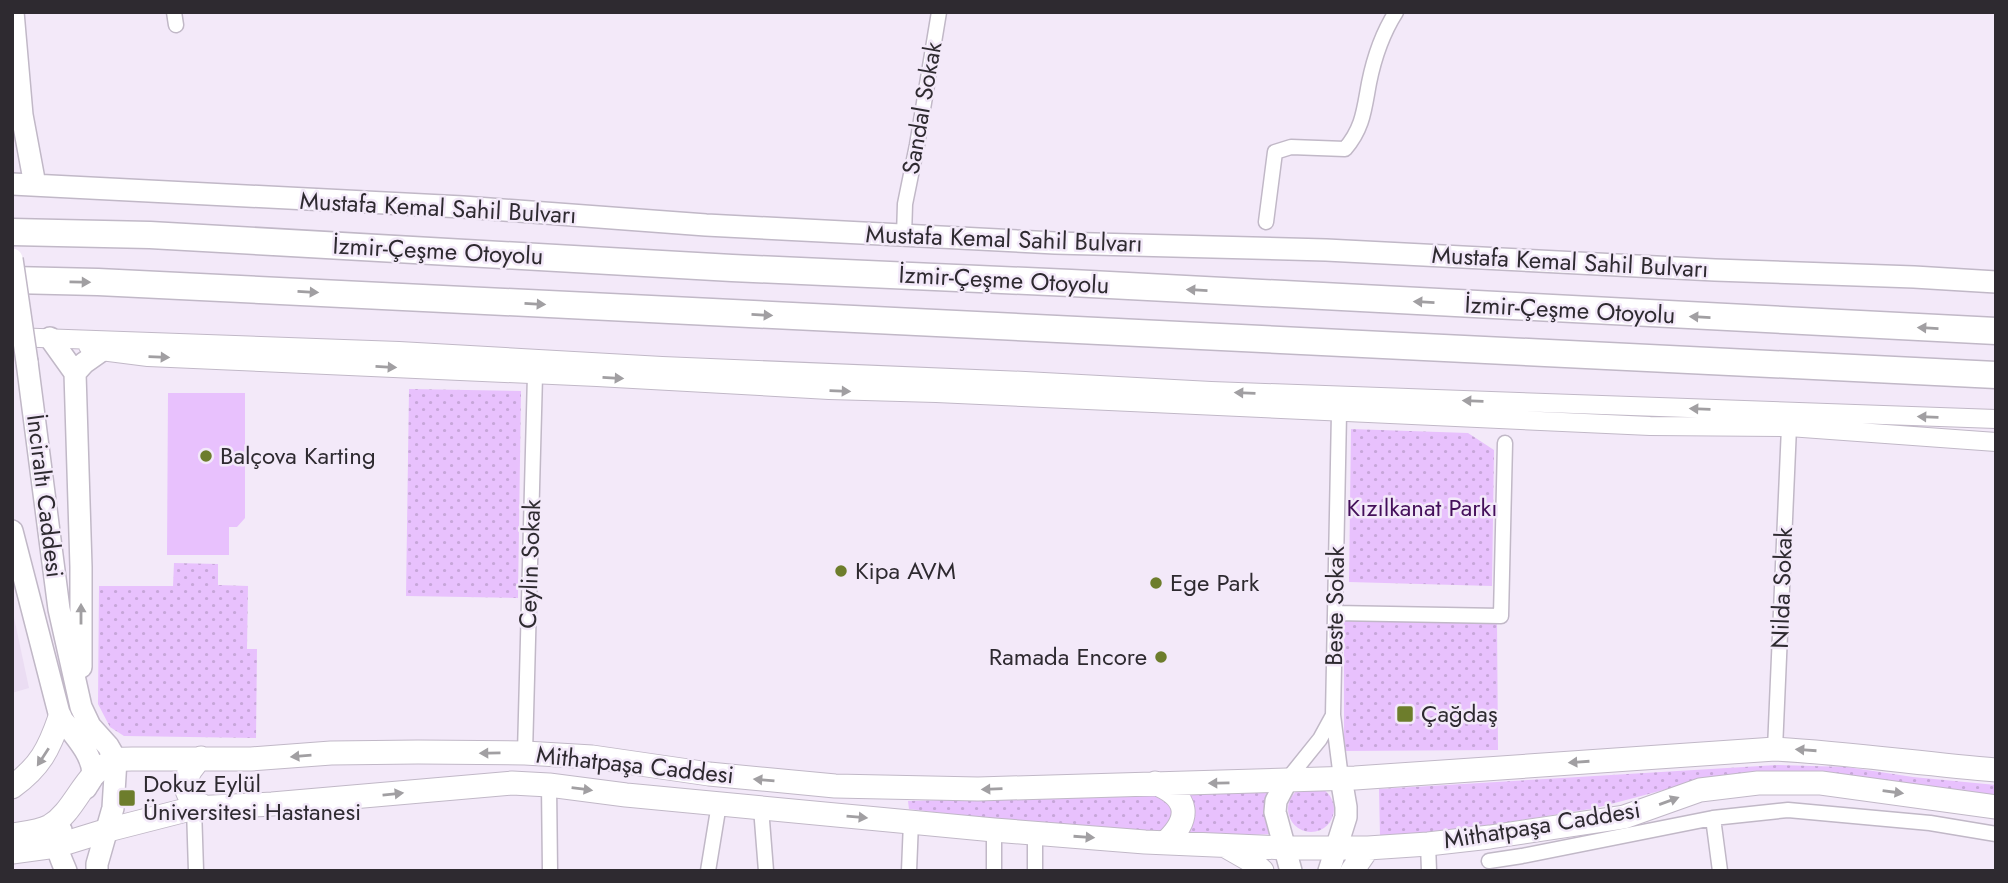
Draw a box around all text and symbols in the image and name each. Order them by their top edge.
street label: Sandal Sokak [893,38,950,177]
street label: Mustafa Kemal Sahil Bulvarı [299,183,577,232]
street label: Mustafa Kemal Sahil Bulvarı [865,216,1143,261]
street label: İzmir-Çeşme Otoyolu [332,228,544,273]
street label: Mustafa Kemal Sahil Bulvarı [1431,237,1709,286]
street label: İzmir-Çeşme Otoyolu [898,257,1110,302]
one-way arrow [70,276,92,287]
one-way arrow [1186,284,1208,295]
one-way arrow [297,287,319,298]
street label: İzmir-Çeşme Otoyolu [1464,287,1676,332]
one-way arrow [1413,296,1435,307]
one-way arrow [524,298,546,309]
one-way arrow [751,310,773,321]
one-way arrow [1689,311,1711,322]
one-way arrow [1916,323,1938,334]
one-way arrow [148,352,170,363]
one-way arrow [375,362,397,373]
one-way arrow [602,372,624,383]
one-way arrow [829,385,851,396]
one-way arrow [1234,387,1256,398]
one-way arrow [1462,395,1484,407]
one-way arrow [1689,404,1711,415]
one-way arrow [1916,411,1938,422]
street label: İnciraltı Caddesi [18,412,73,580]
place label: Balçova Karting [220,438,376,473]
marker: Balçova Karting [198,448,214,464]
park label: Kızılkanat Parkı [1347,490,1497,525]
street label: Ceylin Sokak [510,498,549,629]
street label: Nilda Sokak [1762,526,1801,649]
street label: Beste Sokak [1316,545,1353,666]
place label: Kipa AVM [855,553,956,588]
marker: Kipa AVM [833,563,849,579]
place label: Ege Park [1170,565,1260,600]
marker: Ege Park [1148,575,1164,591]
one-way arrow [75,603,87,625]
place label: Ramada Encore [989,639,1147,674]
marker: Ramada Encore [1153,649,1169,665]
place label: Çağdaş [1421,696,1498,731]
marker: Çağdaş [1395,704,1415,724]
street label: Mithatpaşa Caddesi [534,737,736,792]
one-way arrow [1795,745,1817,756]
one-way arrow [36,747,49,767]
one-way arrow [478,747,500,759]
one-way arrow [290,751,312,762]
one-way arrow [1568,757,1590,768]
place label: Dokuz Eylül Üniversitesi Hastanesi [143,766,361,829]
one-way arrow [753,774,775,785]
one-way arrow [1208,777,1230,788]
one-way arrow [980,783,1002,795]
one-way arrow [571,784,593,795]
one-way arrow [1883,787,1905,798]
marker: Dokuz Eylül Üniversitesi Hastanesi [117,788,137,808]
one-way arrow [382,788,404,799]
street label: Mithatpaşa Caddesi [1441,792,1643,857]
one-way arrow [1658,795,1679,806]
one-way arrow [847,812,869,823]
one-way arrow [1073,832,1095,843]

